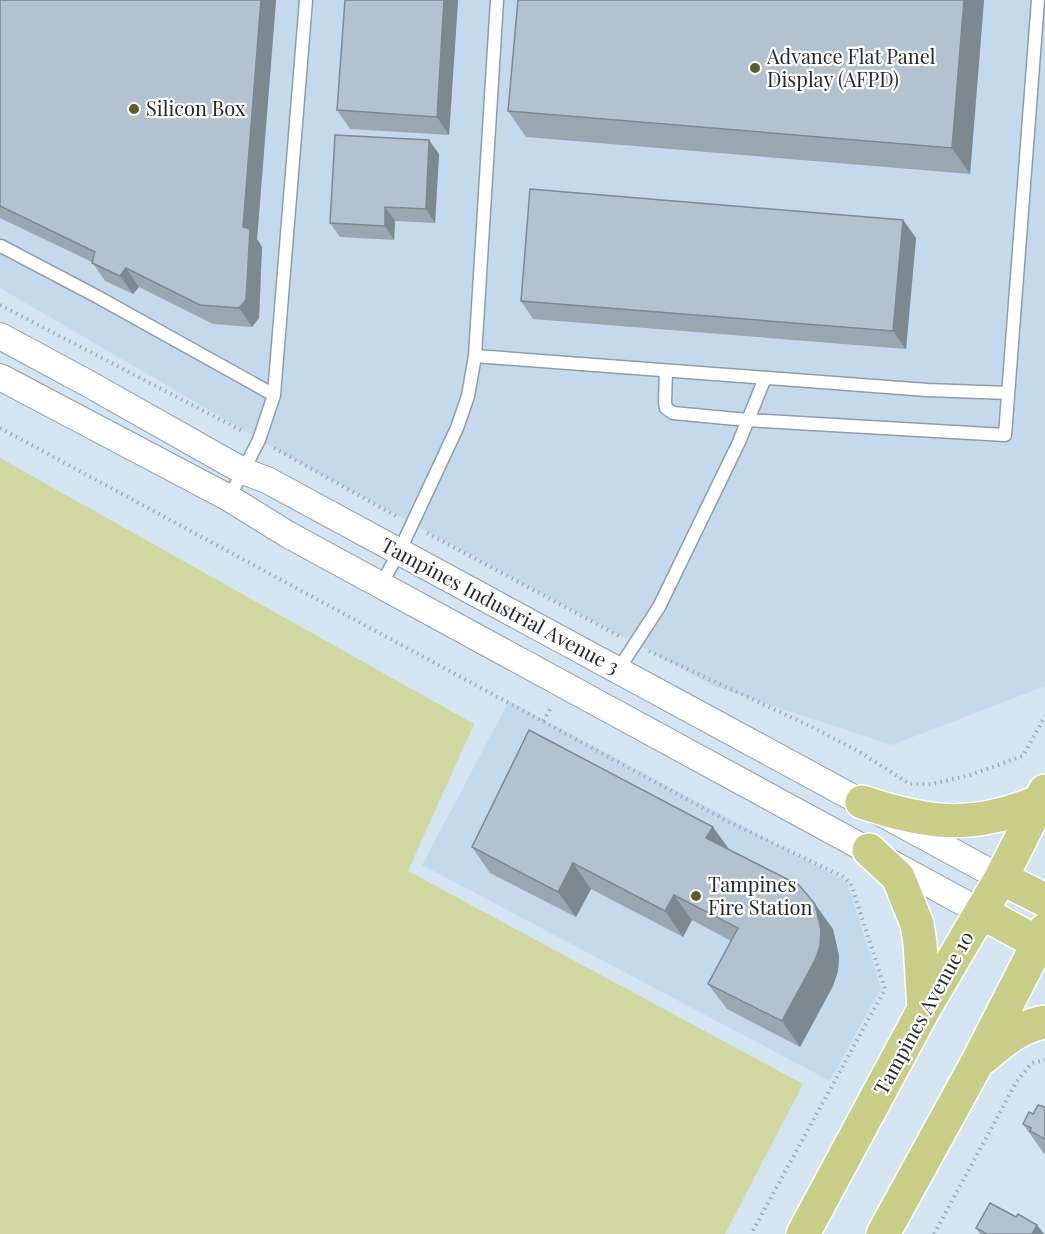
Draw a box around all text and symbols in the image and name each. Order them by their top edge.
place label: Advance Flat Panel Display (AFPD) [766,42,936,92]
marker: Advance Flat Panel Display (AFPD) [748,61,762,75]
place label: Silicon Box [146,94,246,121]
marker: Silicon Box [127,102,141,116]
street label: Tampines Industrial Avenue 3 [377,530,624,679]
place label: Tampines Fire Station [708,870,813,920]
marker: Tampines Fire Station [689,889,703,903]
street label: Tampines Avenue 10 [867,926,979,1099]

